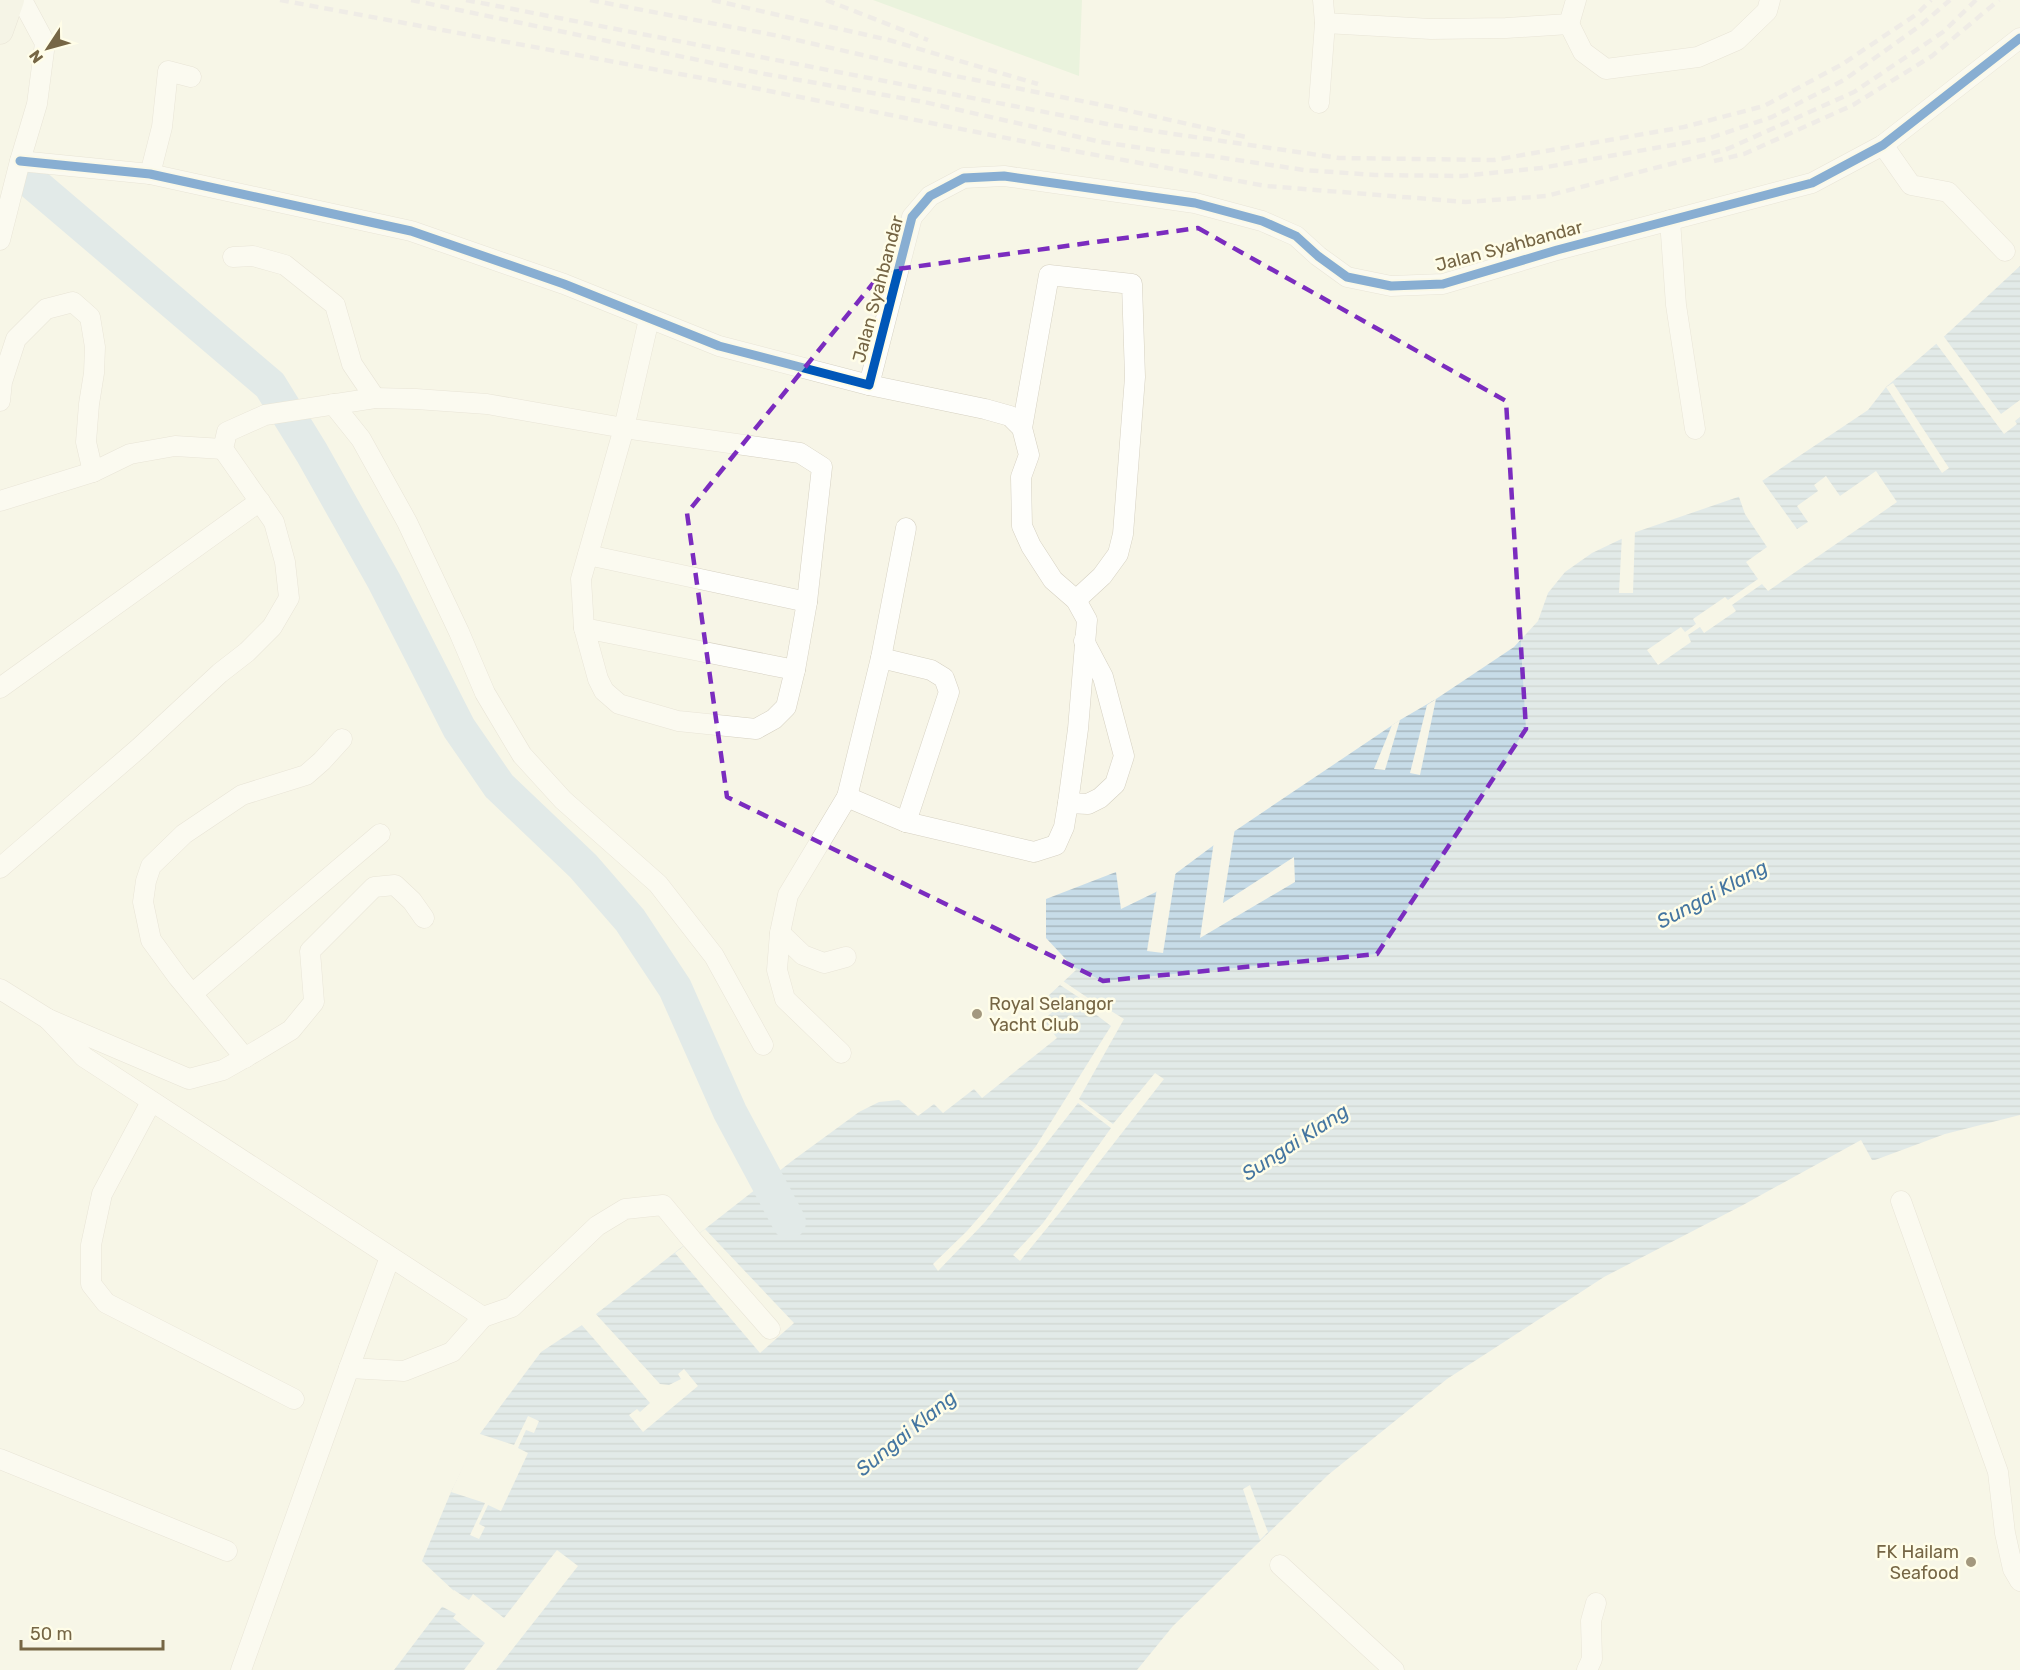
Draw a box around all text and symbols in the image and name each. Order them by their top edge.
north arrow [18,18,78,78]
text: N [25,46,47,67]
street label: Jalan Syahbandar [848,213,908,365]
street label: Jalan Syahbandar [1433,216,1585,276]
water label: Sungai Klang [1652,855,1772,933]
place label: Royal Selangor Yacht Club [989,993,1114,1036]
marker: Royal Selangor Yacht Club [970,1007,984,1021]
water label: Sungai Klang [1237,1099,1353,1185]
water label: Sungai Klang [851,1385,961,1481]
place label: FK Hailam Seafood [1876,1541,1959,1584]
marker: FK Hailam Seafood [1964,1555,1978,1569]
scale bar [21,1613,164,1651]
text: 50 m [30,1623,73,1645]

